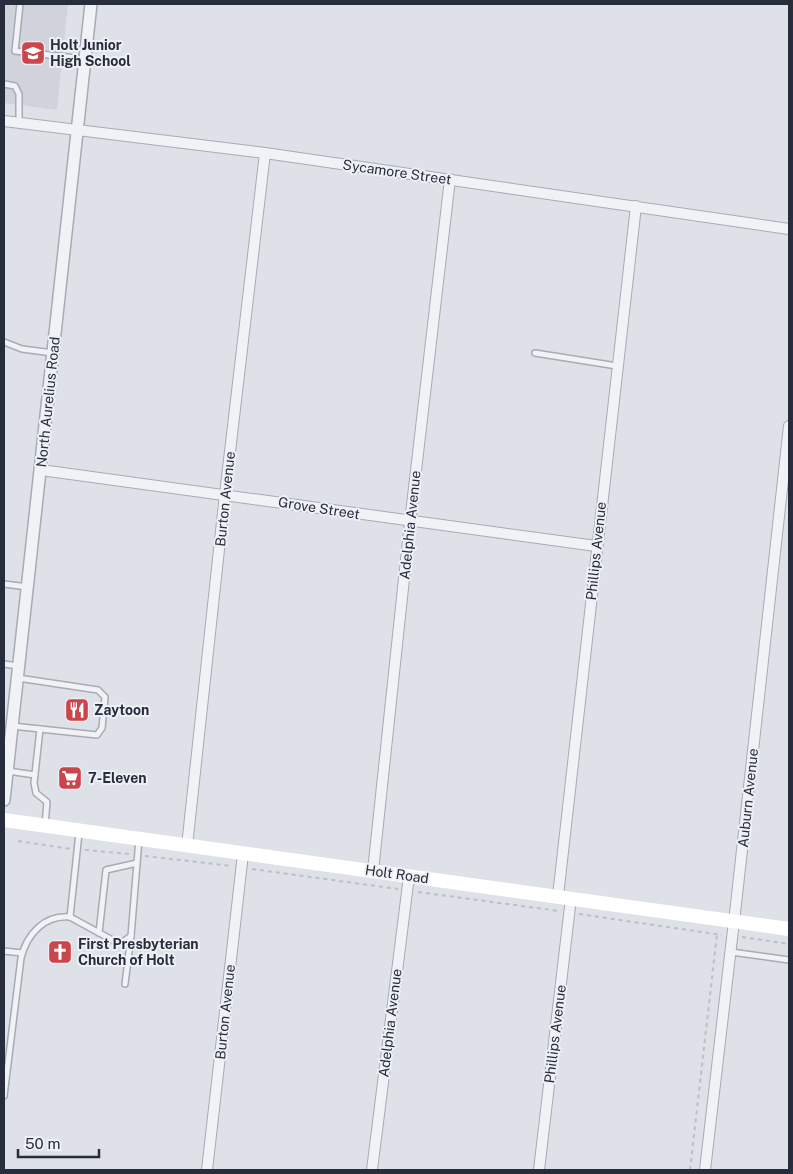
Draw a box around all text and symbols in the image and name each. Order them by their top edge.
place label: Holt Junior High School [50,37,131,69]
school or university icon: Holt Junior High School [20,40,46,66]
street label: Sycamore Street [342,156,452,188]
street label: North Aurelius Road [33,336,63,468]
street label: Burton Avenue [212,451,238,547]
street label: Adelphia Avenue [396,470,424,580]
street label: Grove Street [277,494,361,522]
street label: Phillips Avenue [583,501,609,601]
restaurant icon: Zaytoon [64,697,90,723]
place label: Zaytoon [94,702,149,718]
street label: Auburn Avenue [735,748,761,848]
supermarket icon: 7-Eleven [57,765,83,791]
place label: 7-Eleven [88,770,147,786]
street label: Holt Road [364,862,430,886]
place label: First Presbyterian Church of Holt [78,936,199,968]
church icon: First Presbyterian Church of Holt [47,939,73,965]
street label: Burton Avenue [212,964,238,1060]
street label: Adelphia Avenue [375,968,405,1078]
street label: Phillips Avenue [541,984,569,1084]
scale bar [18,1126,99,1158]
text: 50 m [25,1135,60,1152]

